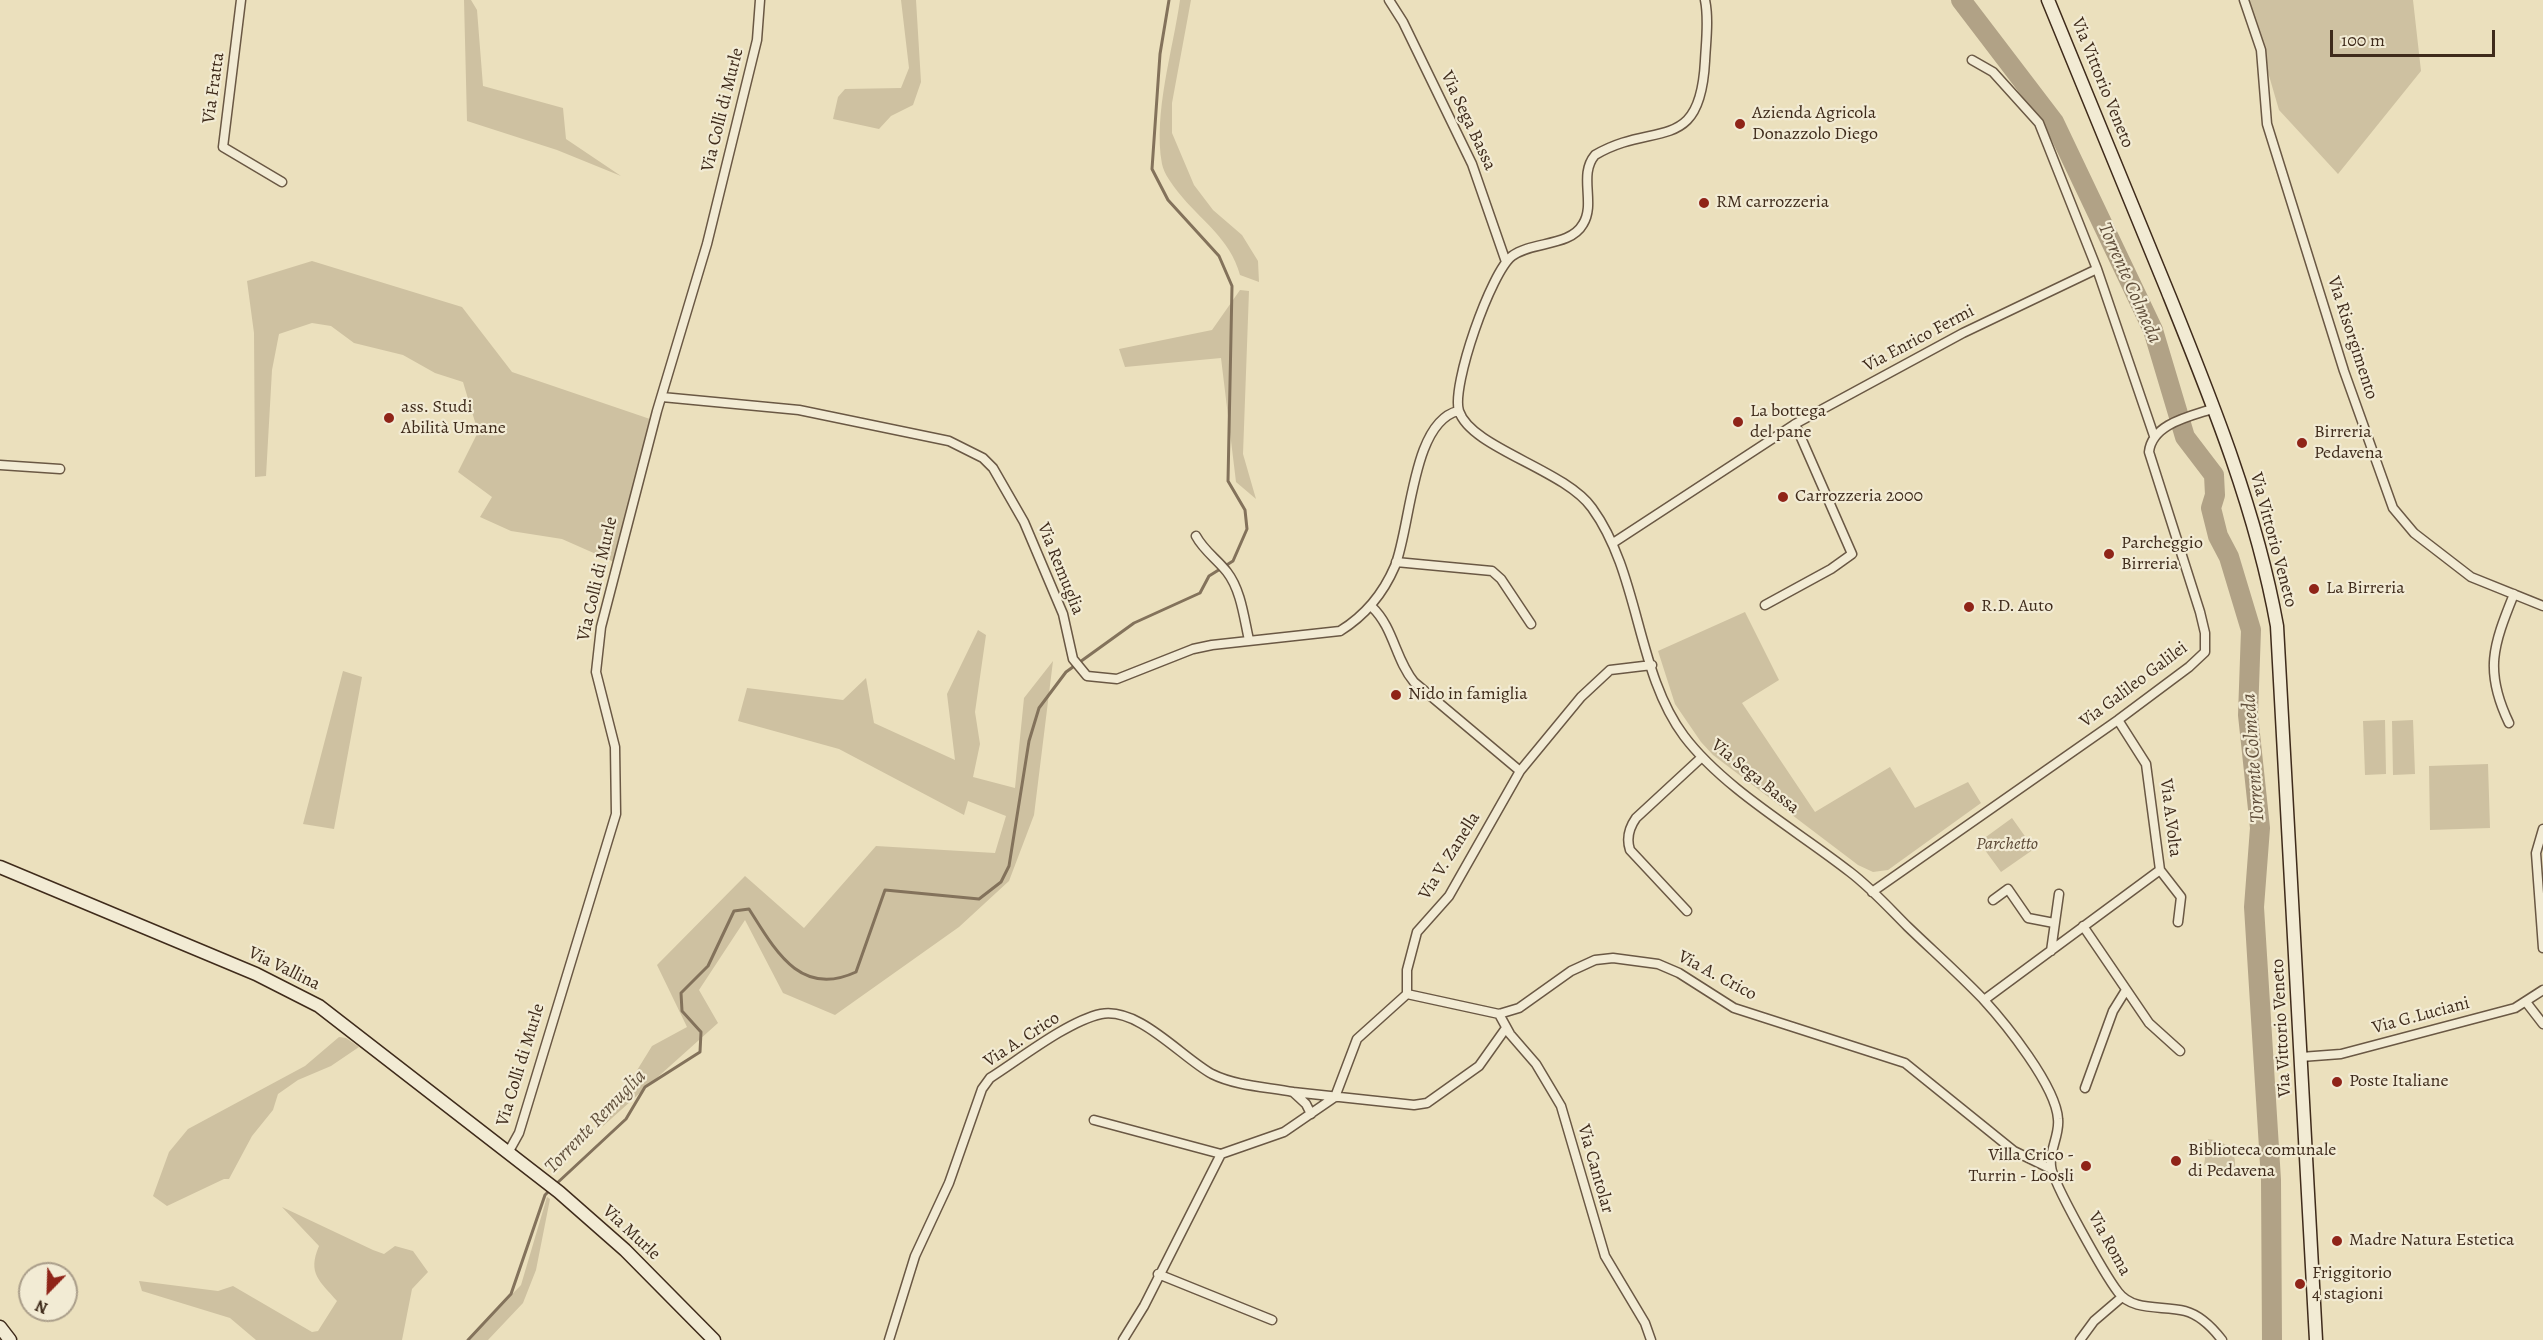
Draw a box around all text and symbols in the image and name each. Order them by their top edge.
street label: Via Vittorio Veneto [2066,15,2138,151]
scale bar [2333,18,2498,56]
text: 100 m [2341,28,2385,52]
street label: Via Colli di Murle [697,46,749,174]
street label: Via Fratta [198,51,230,125]
street label: Via Sega Bassa [1436,68,1500,174]
place label: Azienda Agricola Donazzolo Diego [1752,103,1878,146]
marker: Azienda Agricola Donazzolo Diego [1733,117,1747,131]
place label: RM carrozzeria [1716,192,1829,214]
marker: RM carrozzeria [1697,196,1711,210]
water label: Torrente Colmeda [2092,219,2166,347]
street label: Via Risorgimento [2322,274,2382,402]
street label: Via Enrico Fermi [1860,301,1978,377]
place label: ass. Studi Abilità Umane [401,397,506,440]
place label: La bottega del pane [1750,401,1826,444]
marker: ass. Studi Abilità Umane [382,411,396,425]
marker: La bottega del pane [1731,415,1745,429]
place label: Birreria Pedavena [2314,422,2383,464]
marker: Birreria Pedavena [2295,436,2309,450]
street label: Via Vittorio Veneto [2245,470,2301,610]
place label: Carrozzeria 2000 [1795,486,1923,508]
marker: Carrozzeria 2000 [1776,490,1790,504]
street label: Via Colli di Murle [573,515,623,643]
street label: Via Remuglia [1032,520,1088,618]
place label: Parcheggio Birreria [2121,533,2203,576]
marker: Parcheggio Birreria [2102,547,2116,561]
place label: La Birreria [2326,578,2405,600]
marker: La Birreria [2307,582,2321,596]
place label: R.D. Auto [1981,596,2053,618]
marker: R.D. Auto [1962,600,1976,614]
street label: Via Galileo Galilei [2076,638,2192,732]
place label: Nido in famiglia [1408,684,1528,706]
marker: Nido in famiglia [1389,688,1403,702]
water label: Torrente Colmeda [2238,693,2270,823]
street label: Via Sega Bassa [1707,735,1803,819]
street label: Via A.Volta [2154,778,2186,858]
street label: Via V. Zanella [1415,808,1485,904]
park label: Parchetto [1976,834,2038,856]
street label: Via Vallina [245,942,323,996]
street label: Via A. Crico [1674,946,1760,1006]
street label: Via Vittorio Veneto [2268,958,2296,1098]
street label: Via G.Luciani [2370,993,2472,1039]
street label: Via Colli di Murle [492,1001,550,1129]
street label: Via A. Crico [980,1008,1064,1072]
water label: Torrente Remuglia [540,1065,652,1179]
place label: Poste Italiane [2349,1071,2448,1093]
marker: Poste Italiane [2330,1075,2344,1089]
street label: Via Cantolar [1572,1122,1618,1216]
place label: Biblioteca comunale di Pedavena [2188,1140,2336,1182]
place label: Villa Crico - Turrin - Loosli [1969,1145,2074,1188]
marker: Biblioteca comunale di Pedavena [2169,1154,2183,1168]
marker: Villa Crico - Turrin - Loosli [2079,1159,2093,1173]
street label: Via Murle [598,1201,664,1265]
street label: Via Roma [2083,1208,2135,1280]
place label: Madre Natura Estetica [2349,1230,2515,1252]
marker: Madre Natura Estetica [2330,1234,2344,1248]
north arrow [18,1262,78,1322]
place label: Friggitorio 4 stagioni [2312,1263,2392,1306]
marker: Friggitorio 4 stagioni [2293,1277,2307,1291]
text: N [32,1294,51,1319]

